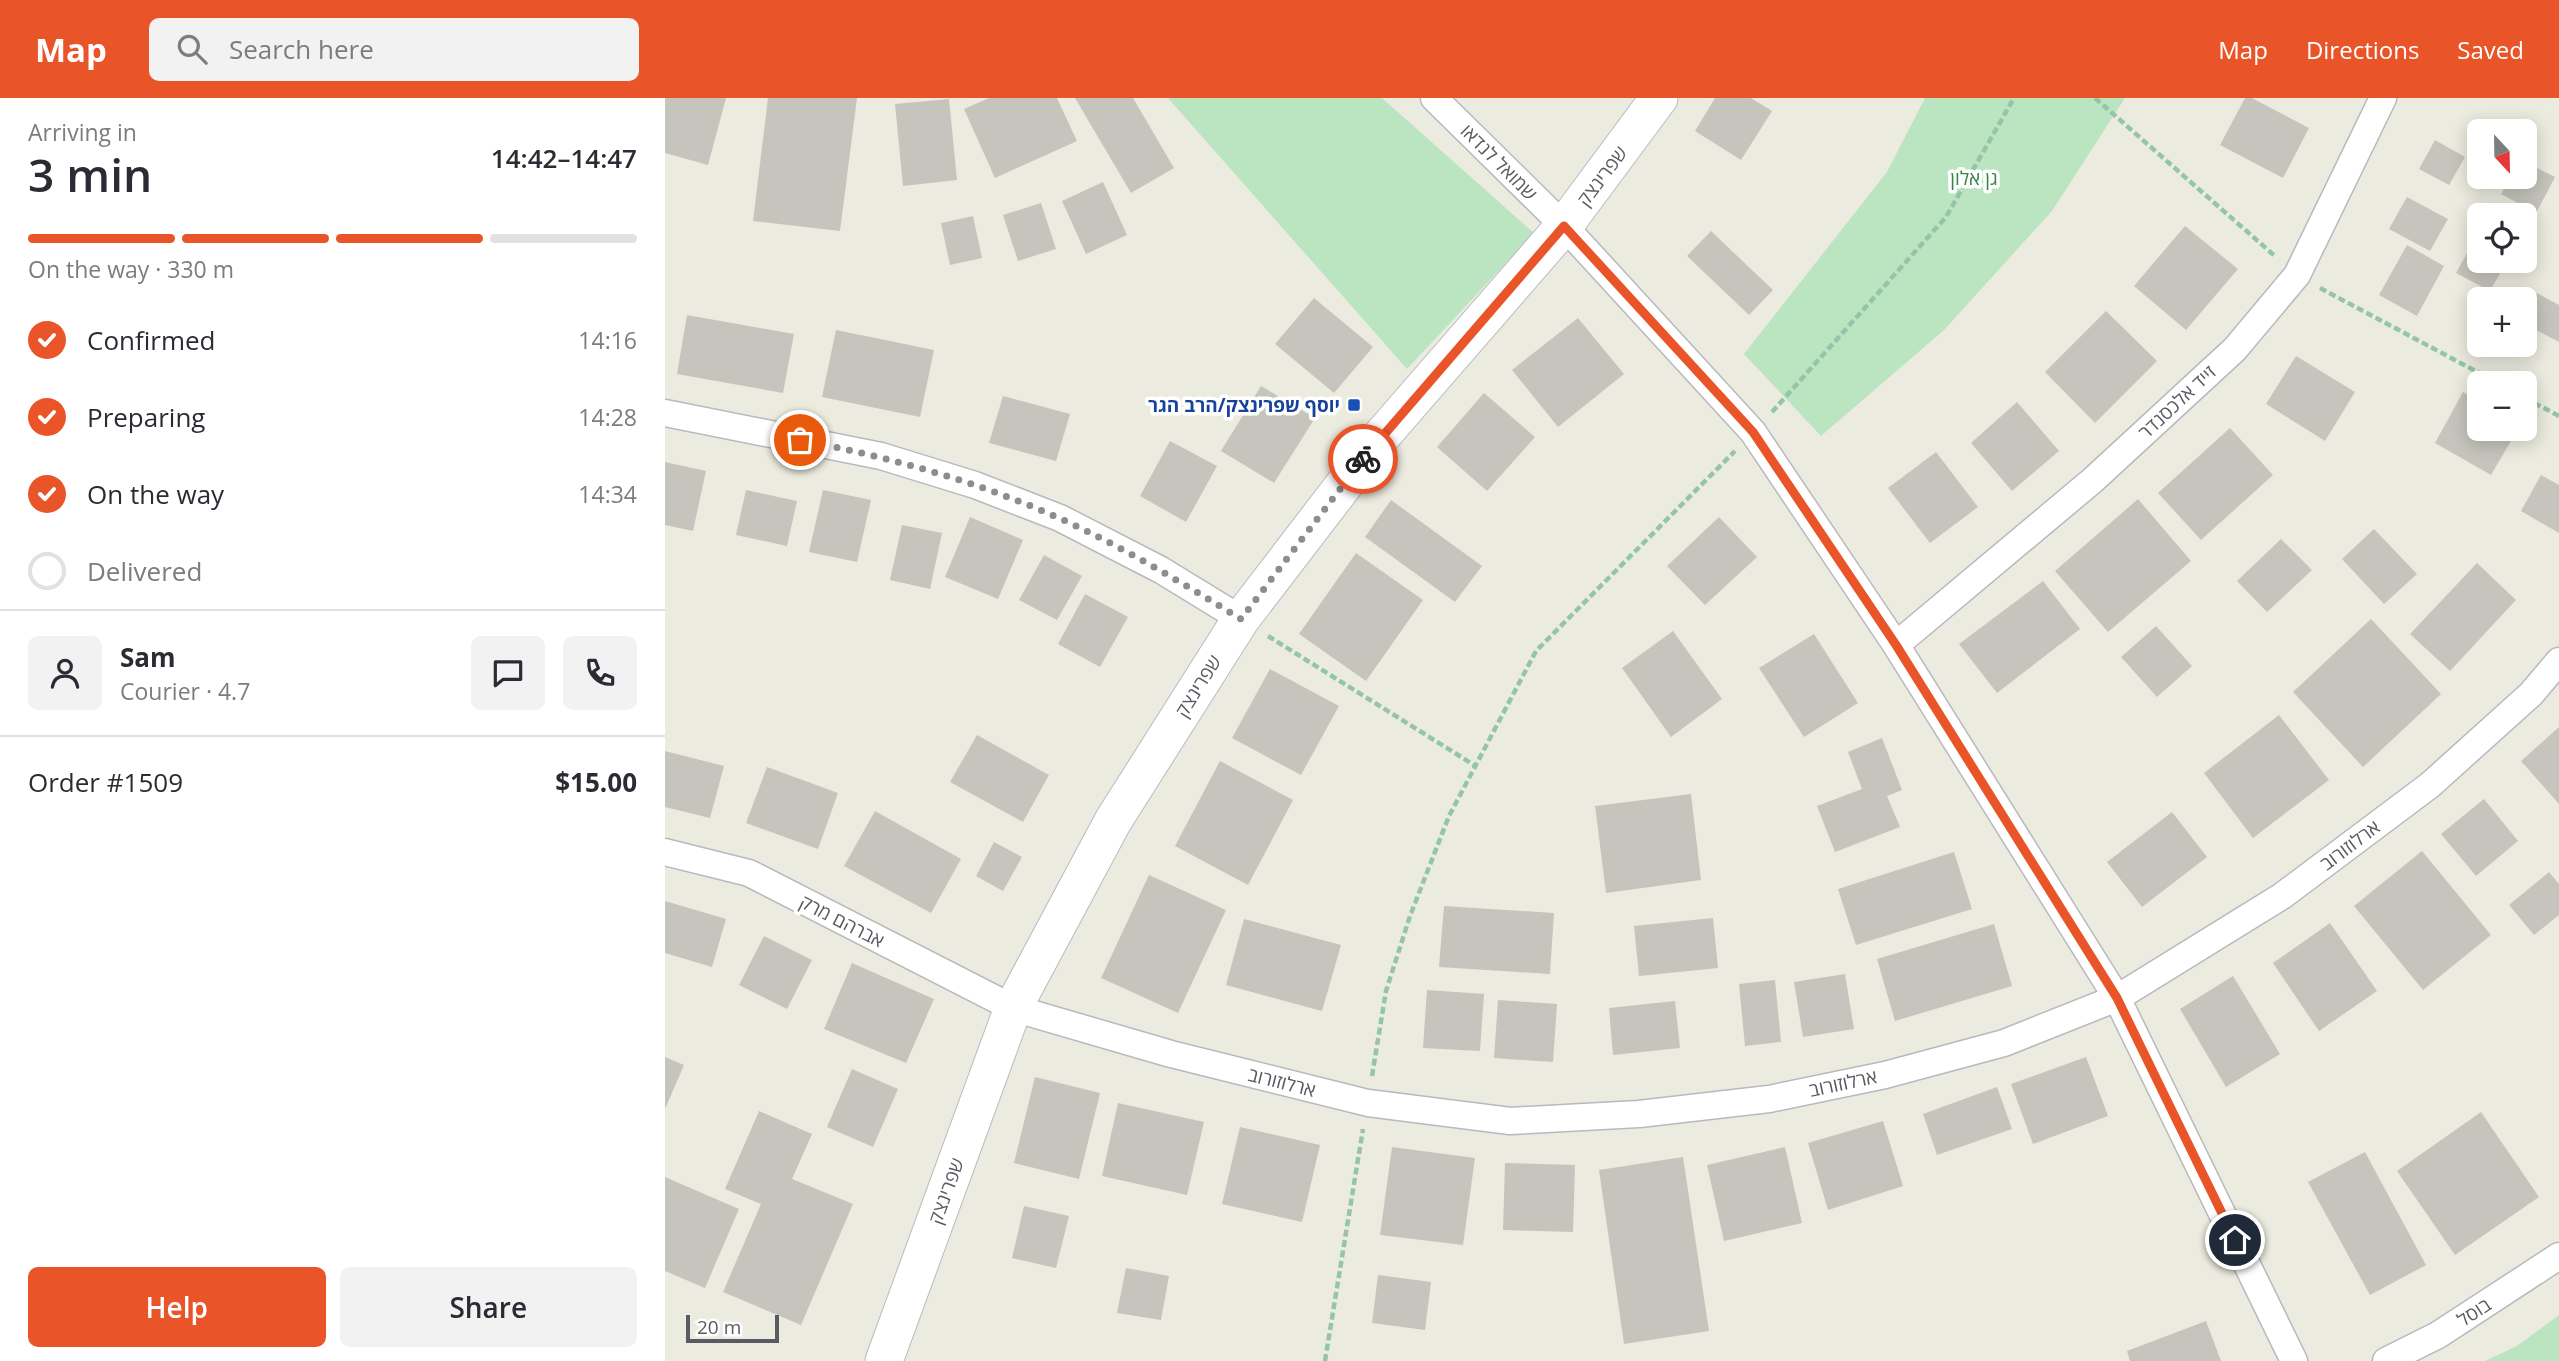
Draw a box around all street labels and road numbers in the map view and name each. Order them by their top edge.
street label: שמואל לנדאו [1455,118,1543,206]
street label: שפרינצק [1571,141,1633,211]
street label: זייד אלכסנדר [2133,359,2221,445]
street label: שפרינצק [1169,650,1227,722]
street label: ארלוזורוב [2315,814,2385,876]
street label: אברהם מרק [795,889,889,953]
street label: ארלוזורוב [1245,1061,1319,1103]
street label: ארלוזורוב [1807,1063,1879,1103]
street label: שפרינצק [922,1154,970,1228]
street label: בוסל [2452,1291,2496,1333]

